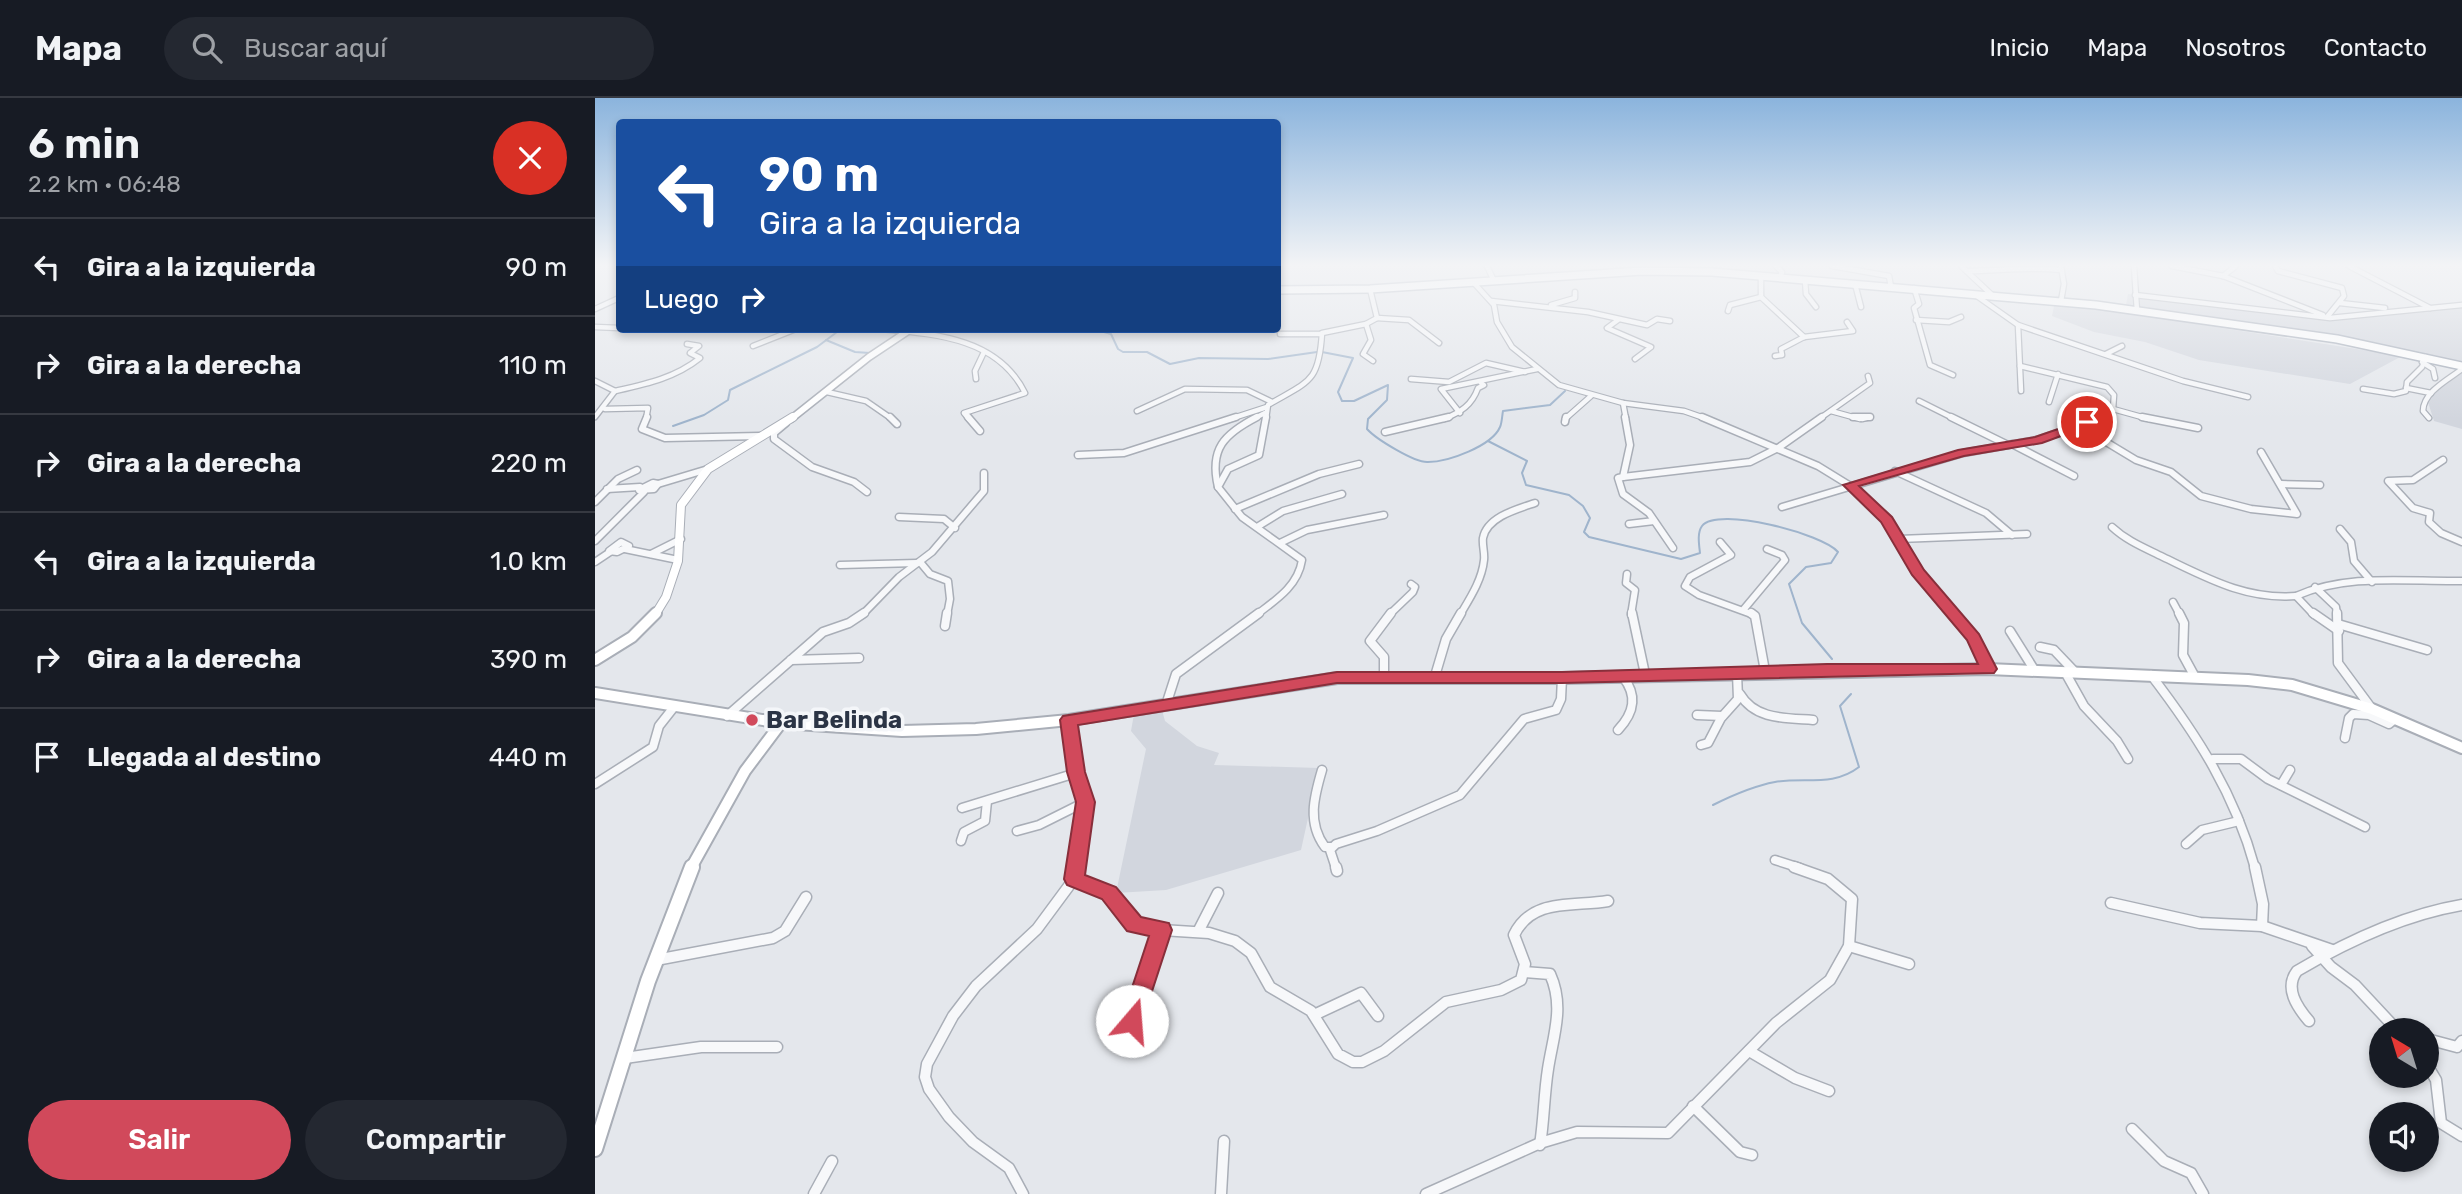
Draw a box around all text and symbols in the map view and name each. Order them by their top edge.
search box [164,17,654,80]
text: Mapa [35,29,122,68]
icon: search [188,29,226,67]
text: Buscar aquí [244,33,387,64]
text: Inicio [1990,34,2049,62]
text: Mapa [2087,34,2147,62]
text: Nosotros [2185,34,2286,62]
text: Contacto [2324,34,2427,62]
text: 6 min [28,119,140,169]
button: close [493,121,567,195]
text: 90 m [759,145,879,203]
icon: left [644,147,735,238]
text: 2.2 km · 06:48 [28,170,181,198]
text: Gira a la izquierda [759,204,1021,242]
icon: left [28,248,66,286]
text: Gira a la izquierda [87,252,316,283]
text: 90 m [506,252,567,283]
icon: right [733,280,771,318]
text: Luego [644,284,719,315]
icon: right [28,346,66,384]
text: Gira a la derecha [87,350,301,381]
text: 110 m [499,350,567,381]
pin [2057,392,2117,452]
icon: arrive [2068,403,2106,441]
icon: right [28,444,66,482]
text: Gira a la derecha [87,448,301,479]
text: 220 m [490,448,567,479]
icon: left [28,542,66,580]
text: Gira a la izquierda [87,546,316,577]
text: 1.0 km [490,546,567,577]
icon: right [28,640,66,678]
text: Gira a la derecha [87,644,301,675]
text: 390 m [490,644,567,675]
place label: Bar Belinda [766,706,902,734]
marker: Bar Belinda [744,712,760,728]
icon: arrive [28,738,66,776]
text: Llegada al destino [87,742,321,773]
text: 440 m [489,742,567,773]
position arrow [1095,984,1169,1058]
north arrow [2369,1018,2439,1088]
map controls [2369,1018,2439,1172]
button: Salir [28,1100,291,1180]
button: Compartir [305,1100,567,1180]
button: sound [2369,1102,2439,1172]

